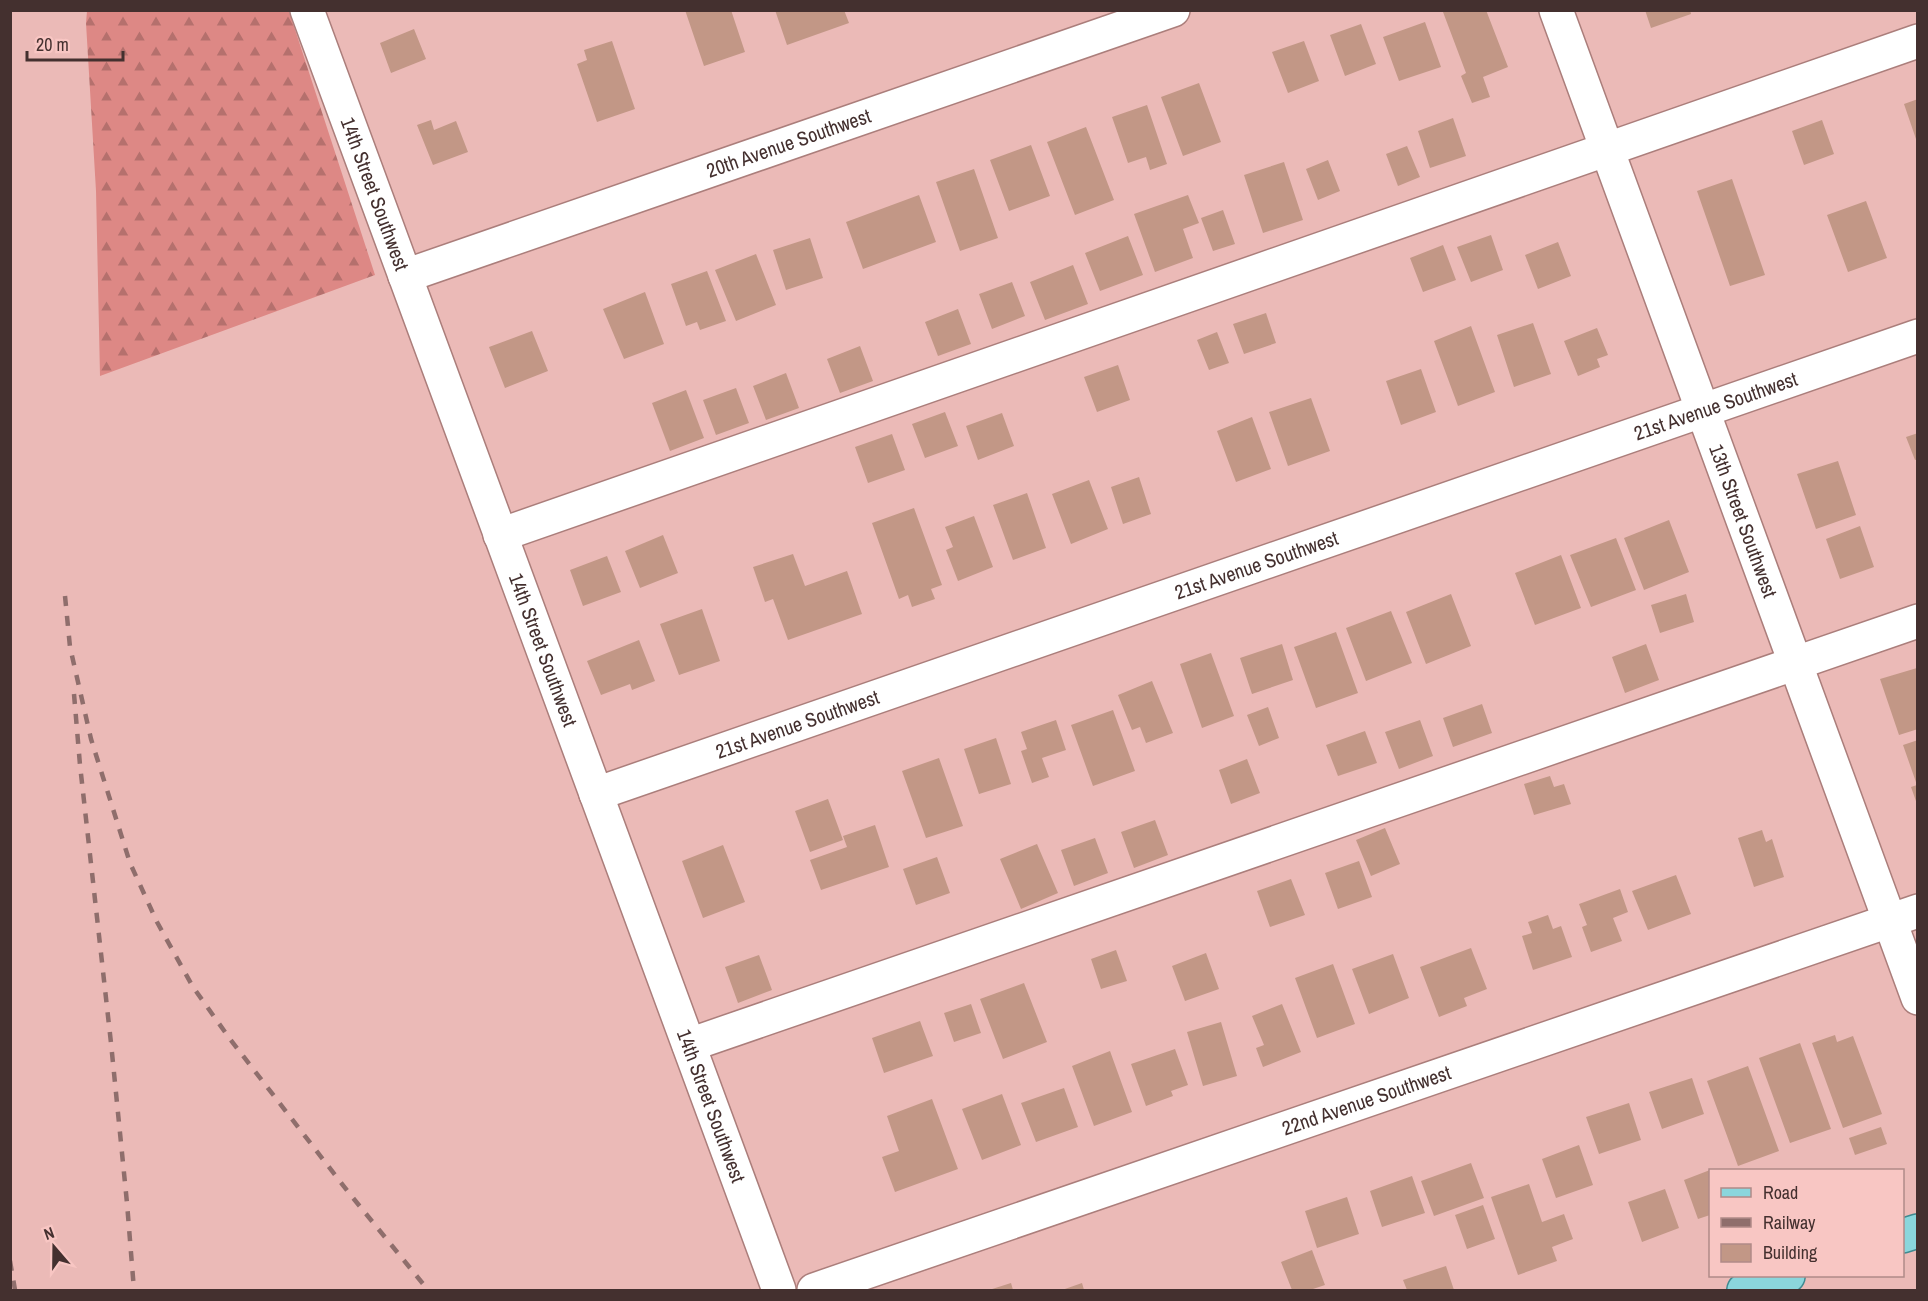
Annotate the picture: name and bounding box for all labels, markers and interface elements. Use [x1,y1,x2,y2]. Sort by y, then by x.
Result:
scale bar [27,24,123,62]
text: 20 m [36,32,69,57]
street label: 20th Avenue Southwest [703,102,875,184]
street label: 14th Street Southwest [335,113,416,275]
street label: 21st Avenue Southwest [1630,365,1801,446]
street label: 13th Street Southwest [1703,440,1784,601]
street label: 21st Avenue Southwest [1171,524,1342,605]
street label: 14th Street Southwest [503,569,584,731]
street label: 21st Avenue Southwest [712,683,883,765]
street label: 14th Street Southwest [671,1025,752,1187]
street label: 22nd Avenue Southwest [1278,1058,1455,1141]
legend [1709,1169,1904,1277]
text: Road [1763,1180,1798,1205]
text: Railway [1763,1210,1816,1235]
north arrow [24,1217,84,1277]
text: N [41,1221,57,1245]
text: Building [1763,1240,1818,1265]

